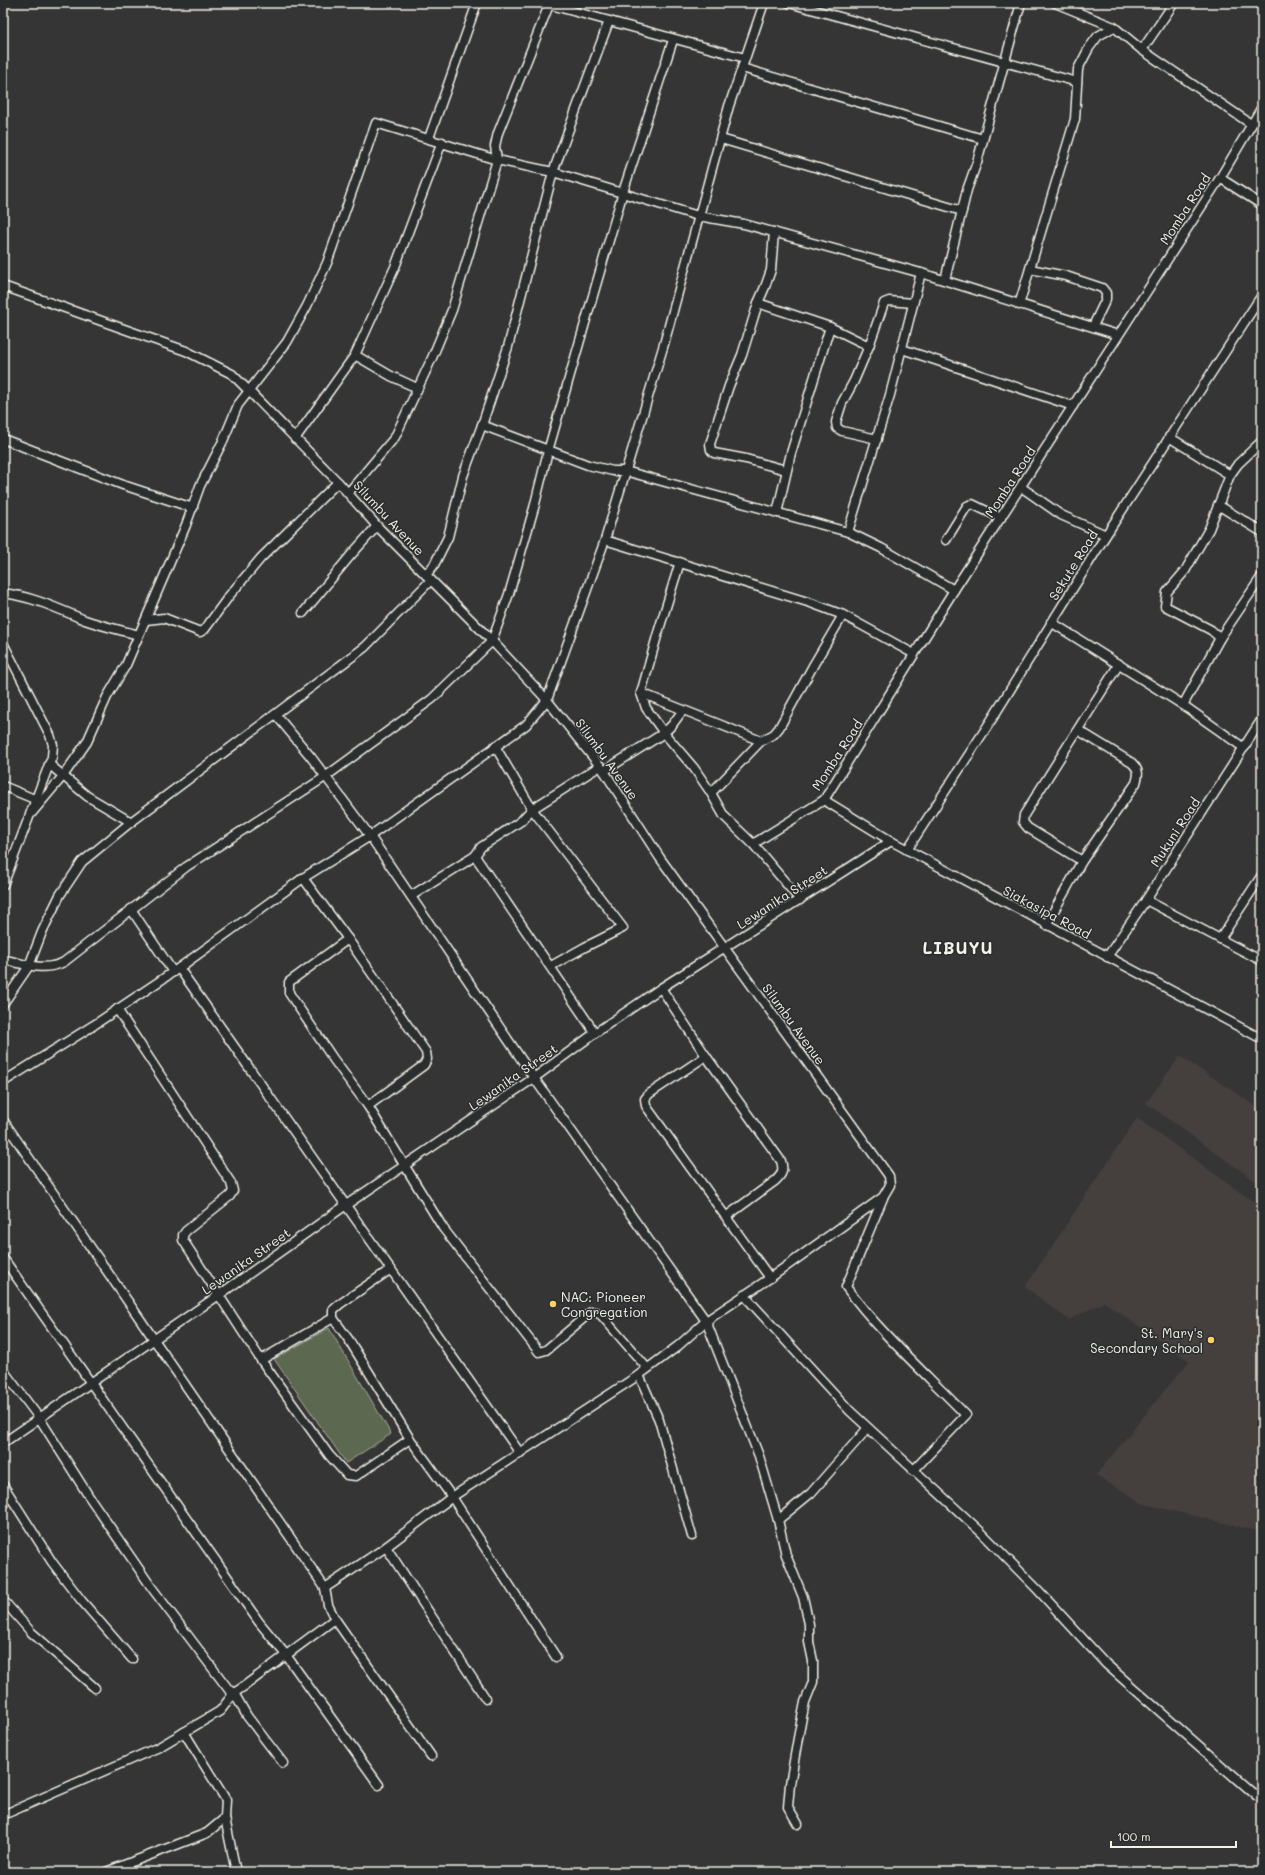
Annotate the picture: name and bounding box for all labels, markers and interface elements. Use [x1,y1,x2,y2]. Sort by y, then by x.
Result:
street label: Momba Road [1155,170,1214,247]
street label: Momba Road [980,443,1039,520]
street label: Silumbu Avenue [350,477,429,559]
street label: Sekute Road [1044,526,1101,603]
street label: Silumbu Avenue [572,715,643,803]
street label: Momba Road [807,716,866,793]
street label: Mukuni Road [1146,794,1203,870]
street label: Lewanika Street [733,861,831,932]
street label: Siakasipa Road [1000,881,1094,942]
district label: LIBUYU [922,936,994,958]
street label: Silumbu Avenue [759,980,830,1068]
street label: Lewanika Street [465,1039,561,1114]
street label: Lewanika Street [198,1223,294,1298]
place label: NAC: Pioneer Congregation [561,1288,648,1320]
marker: NAC: Pioneer Congregation [548,1299,558,1309]
place label: St. Mary's Secondary School [1090,1324,1203,1356]
marker: St. Mary's Secondary School [1206,1335,1216,1345]
scale bar [1111,1823,1236,1849]
text: 100 m [1117,1828,1151,1844]

